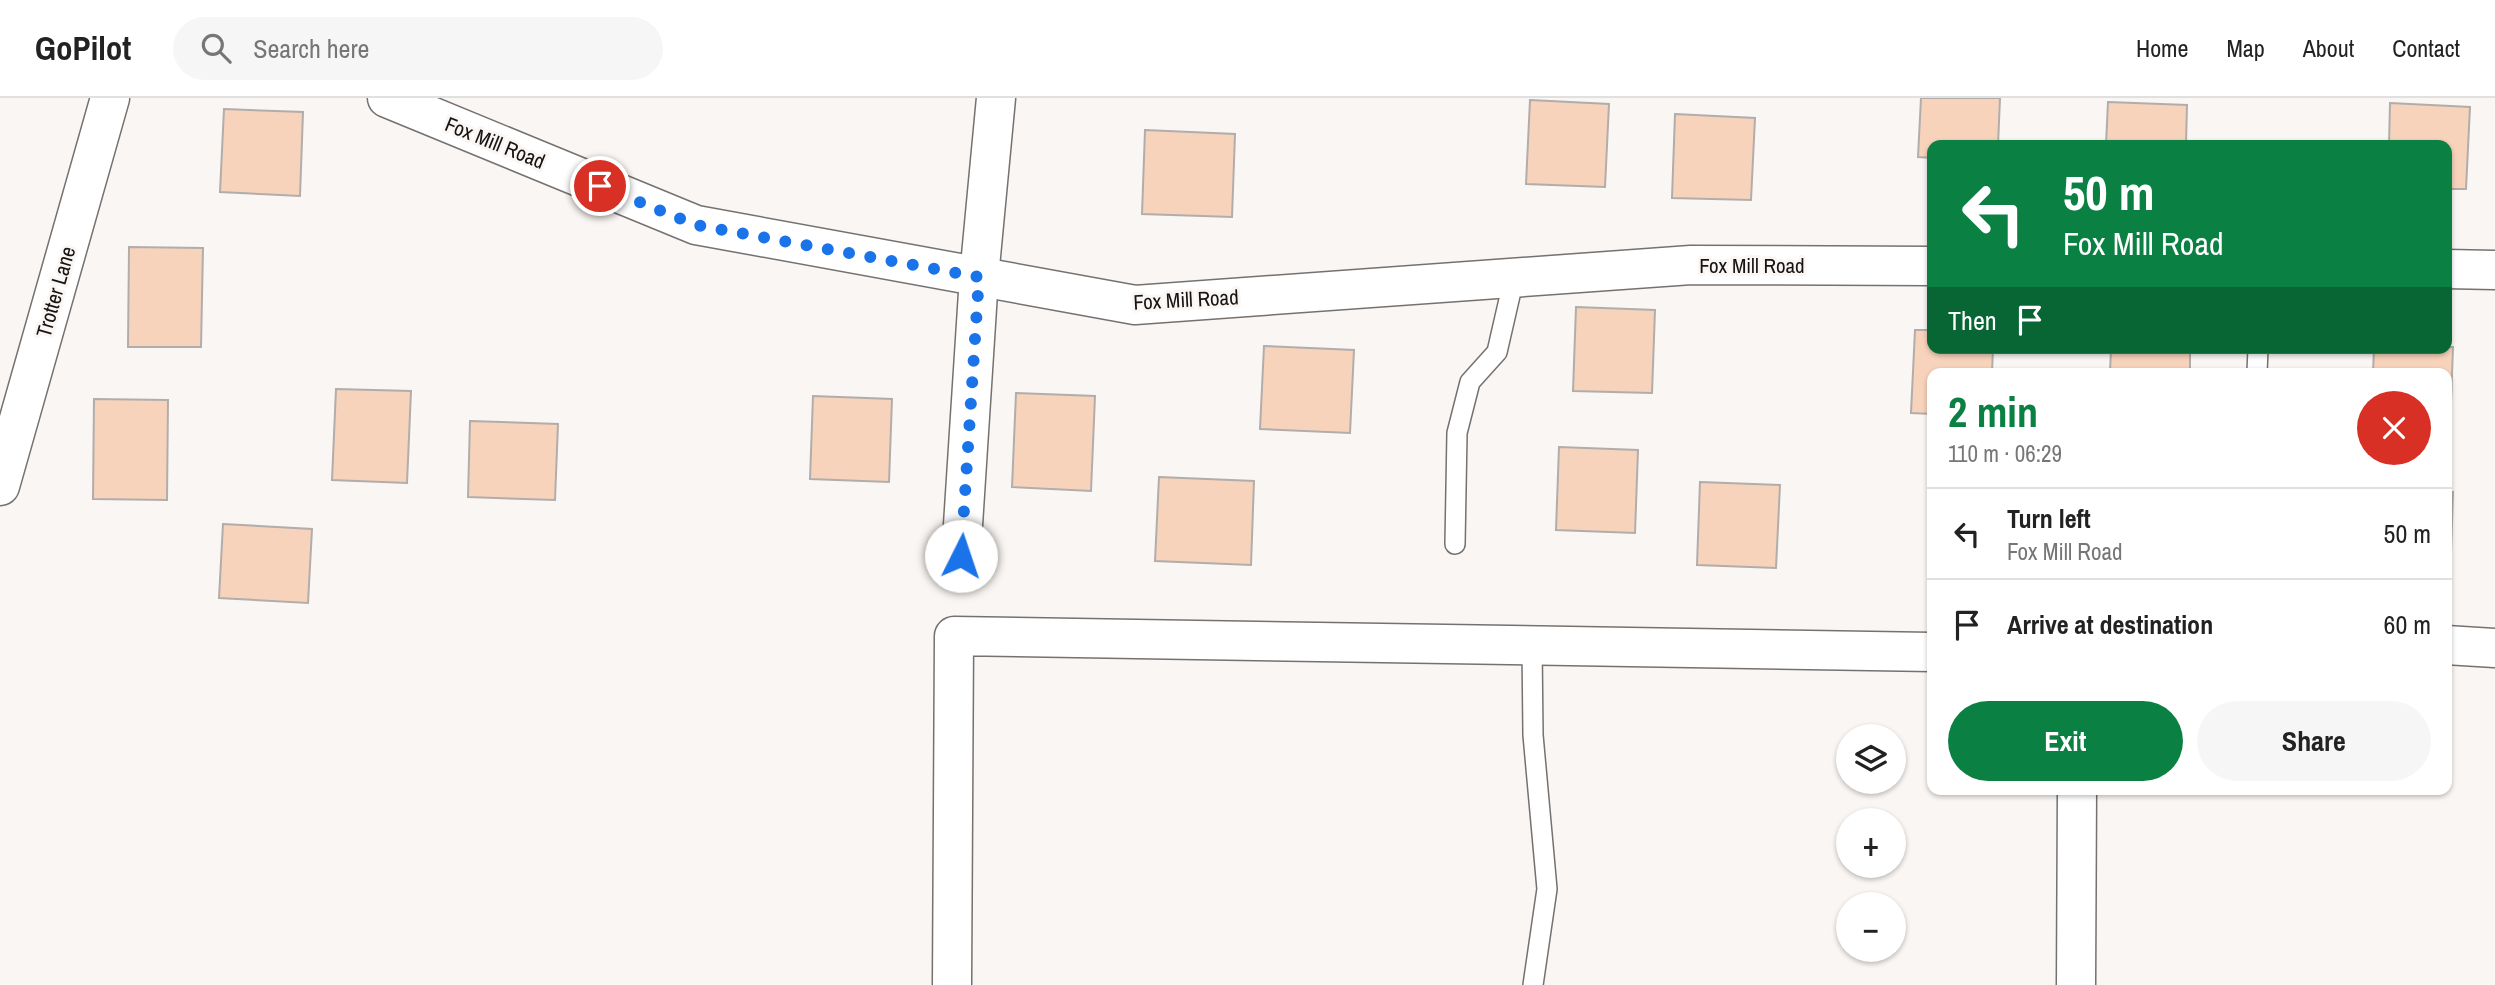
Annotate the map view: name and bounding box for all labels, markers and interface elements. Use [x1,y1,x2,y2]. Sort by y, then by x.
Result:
search box [173,17,663,80]
text: GoPilot [35,26,131,70]
icon: search [197,29,235,67]
text: Search here [253,31,369,66]
text: Home [2136,32,2188,64]
text: Map [2226,32,2265,64]
text: About [2303,32,2354,64]
text: Contact [2392,32,2460,64]
street label: Fox Mill Road [441,109,549,176]
pin [570,156,630,216]
text: 50 m [2063,159,2155,225]
icon: arrive [581,167,619,205]
icon: left [1948,168,2039,259]
text: Fox Mill Road [2063,222,2224,265]
street label: Trotter Lane [29,243,82,341]
street label: Fox Mill Road [1699,251,1805,280]
street label: Fox Mill Road [1133,282,1239,317]
icon: arrive [2011,301,2049,339]
text: Then [1948,303,1997,338]
text: 2 min [1948,384,2038,440]
button: close [2357,391,2431,465]
text: 110 m · 06:29 [1948,438,2062,469]
text: Turn left [2007,501,2091,536]
icon: left [1948,515,1986,553]
text: 50 m [2384,516,2431,551]
position arrow [924,519,998,593]
text: Fox Mill Road [2007,536,2122,567]
icon: arrive [1948,606,1986,644]
text: Arrive at destination [2007,607,2213,642]
text: 60 m [2384,607,2431,642]
button: Exit [1948,701,2183,781]
button: Share [2197,701,2431,781]
map controls [1836,724,1906,962]
button: layers [1836,724,1906,794]
button: + [1836,808,1906,878]
button: − [1836,892,1906,962]

